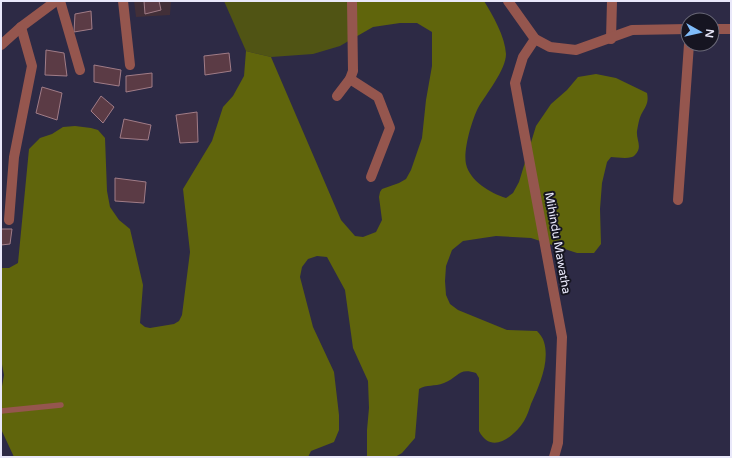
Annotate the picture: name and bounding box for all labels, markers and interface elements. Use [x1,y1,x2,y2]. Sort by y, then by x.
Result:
north arrow [680,12,720,52]
text: N [702,28,716,39]
street label: Mihindu Mawatha [542,191,574,295]

